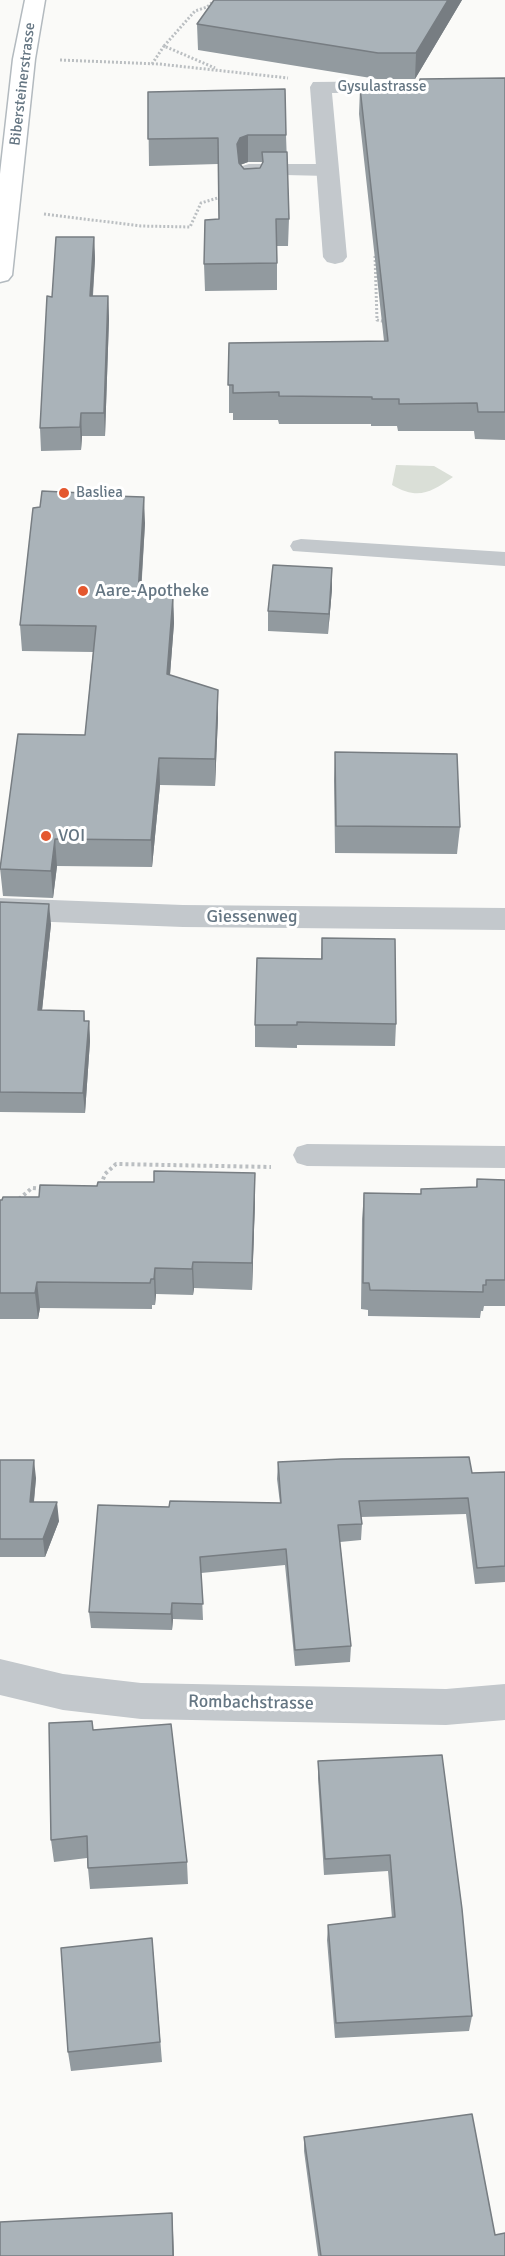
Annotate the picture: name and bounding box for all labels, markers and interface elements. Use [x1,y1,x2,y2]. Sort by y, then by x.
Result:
street label: Bibersteinerstrasse [7,21,39,147]
street label: Gysulastrasse [338,78,426,96]
place label: Basliea [76,484,123,502]
marker: Basliea [57,486,71,500]
place label: Aare-Apotheke [95,580,209,602]
marker: Aare-Apotheke [76,584,90,598]
place label: VOI [58,825,85,847]
marker: VOI [39,829,53,843]
street label: Giessenweg [206,906,298,928]
street label: Rombachstrasse [188,1691,314,1715]

